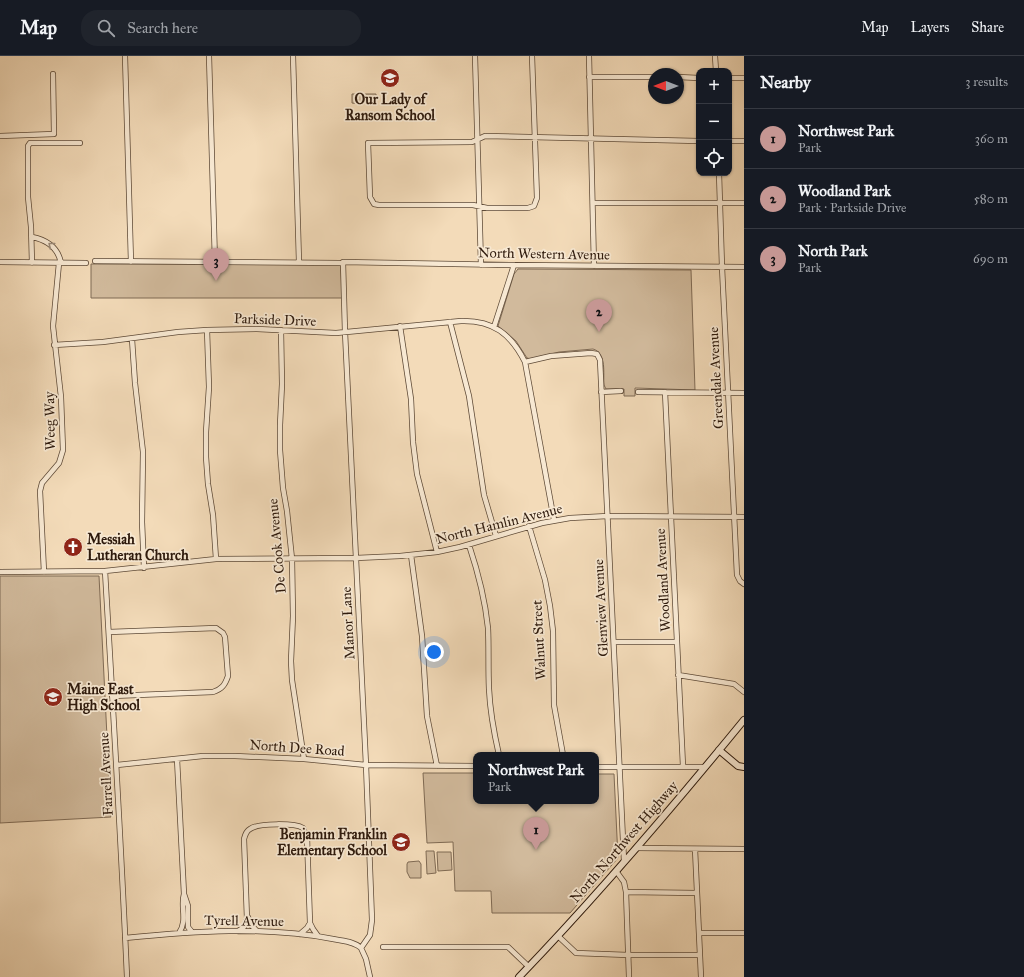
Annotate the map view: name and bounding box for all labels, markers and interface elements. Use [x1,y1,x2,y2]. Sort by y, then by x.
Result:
search box [81,10,361,46]
text: Map [20,16,57,39]
icon: search [95,17,117,39]
text: Search here [127,19,198,37]
text: Map [861,19,889,36]
text: Layers [911,19,949,36]
text: Share [971,19,1004,36]
school or university icon: Our Lady of Ransom School [379,67,401,89]
north arrow [648,68,684,104]
map controls [696,68,732,176]
button: + [696,68,732,104]
text: Nearby [760,72,811,93]
text: 3 results [965,74,1008,90]
place label: Our Lady of Ransom School [345,91,436,124]
button: − [696,104,732,140]
text: Northwest Park [798,122,894,140]
text: 1 [770,131,776,147]
text: 360 m [975,131,1008,147]
button: locate [696,140,732,176]
text: Park [798,140,822,156]
text: Woodland Park [798,182,891,200]
text: 2 [770,191,776,207]
text: 580 m [974,191,1008,207]
text: Park · Parkside Drive [798,200,907,216]
text: North Park [798,242,868,260]
one-way arrow [48,243,55,250]
street label: North Western Avenue [478,244,610,264]
pin: 3 [203,248,229,281]
text: 3 [770,251,776,267]
text: 690 m [973,251,1008,267]
text: Park [798,260,822,276]
pin: 2 [586,299,612,332]
street label: Parkside Drive [233,310,317,330]
street label: Greendale Avenue [705,326,727,429]
street label: Weeg Way [41,391,59,451]
street label: De Cook Avenue [264,498,290,594]
street label: North Hamlin Avenue [434,500,564,548]
street label: Woodland Avenue [652,528,674,632]
place label: Messiah Lutheran Church [87,531,189,564]
church icon: Messiah Lutheran Church [62,536,84,558]
street label: Glenview Avenue [590,559,612,657]
street label: Manor Lane [338,586,358,660]
street label: Walnut Street [528,600,550,680]
your location [424,642,444,662]
place label: Maine East High School [67,681,141,715]
school or university icon: Maine East High School [42,686,64,708]
street label: Farrell Avenue [95,732,117,816]
street label: North Dee Road [249,736,345,760]
popup [473,752,599,804]
text: Northwest Park [488,761,584,779]
street label: North Northwest Highway [566,777,682,906]
text: Park [488,779,511,795]
pin: 1 [523,817,549,850]
place label: Benjamin Franklin Elementary School [277,826,388,860]
school or university icon: Benjamin Franklin Elementary School [390,831,412,853]
street label: Tyrell Avenue [204,912,284,930]

